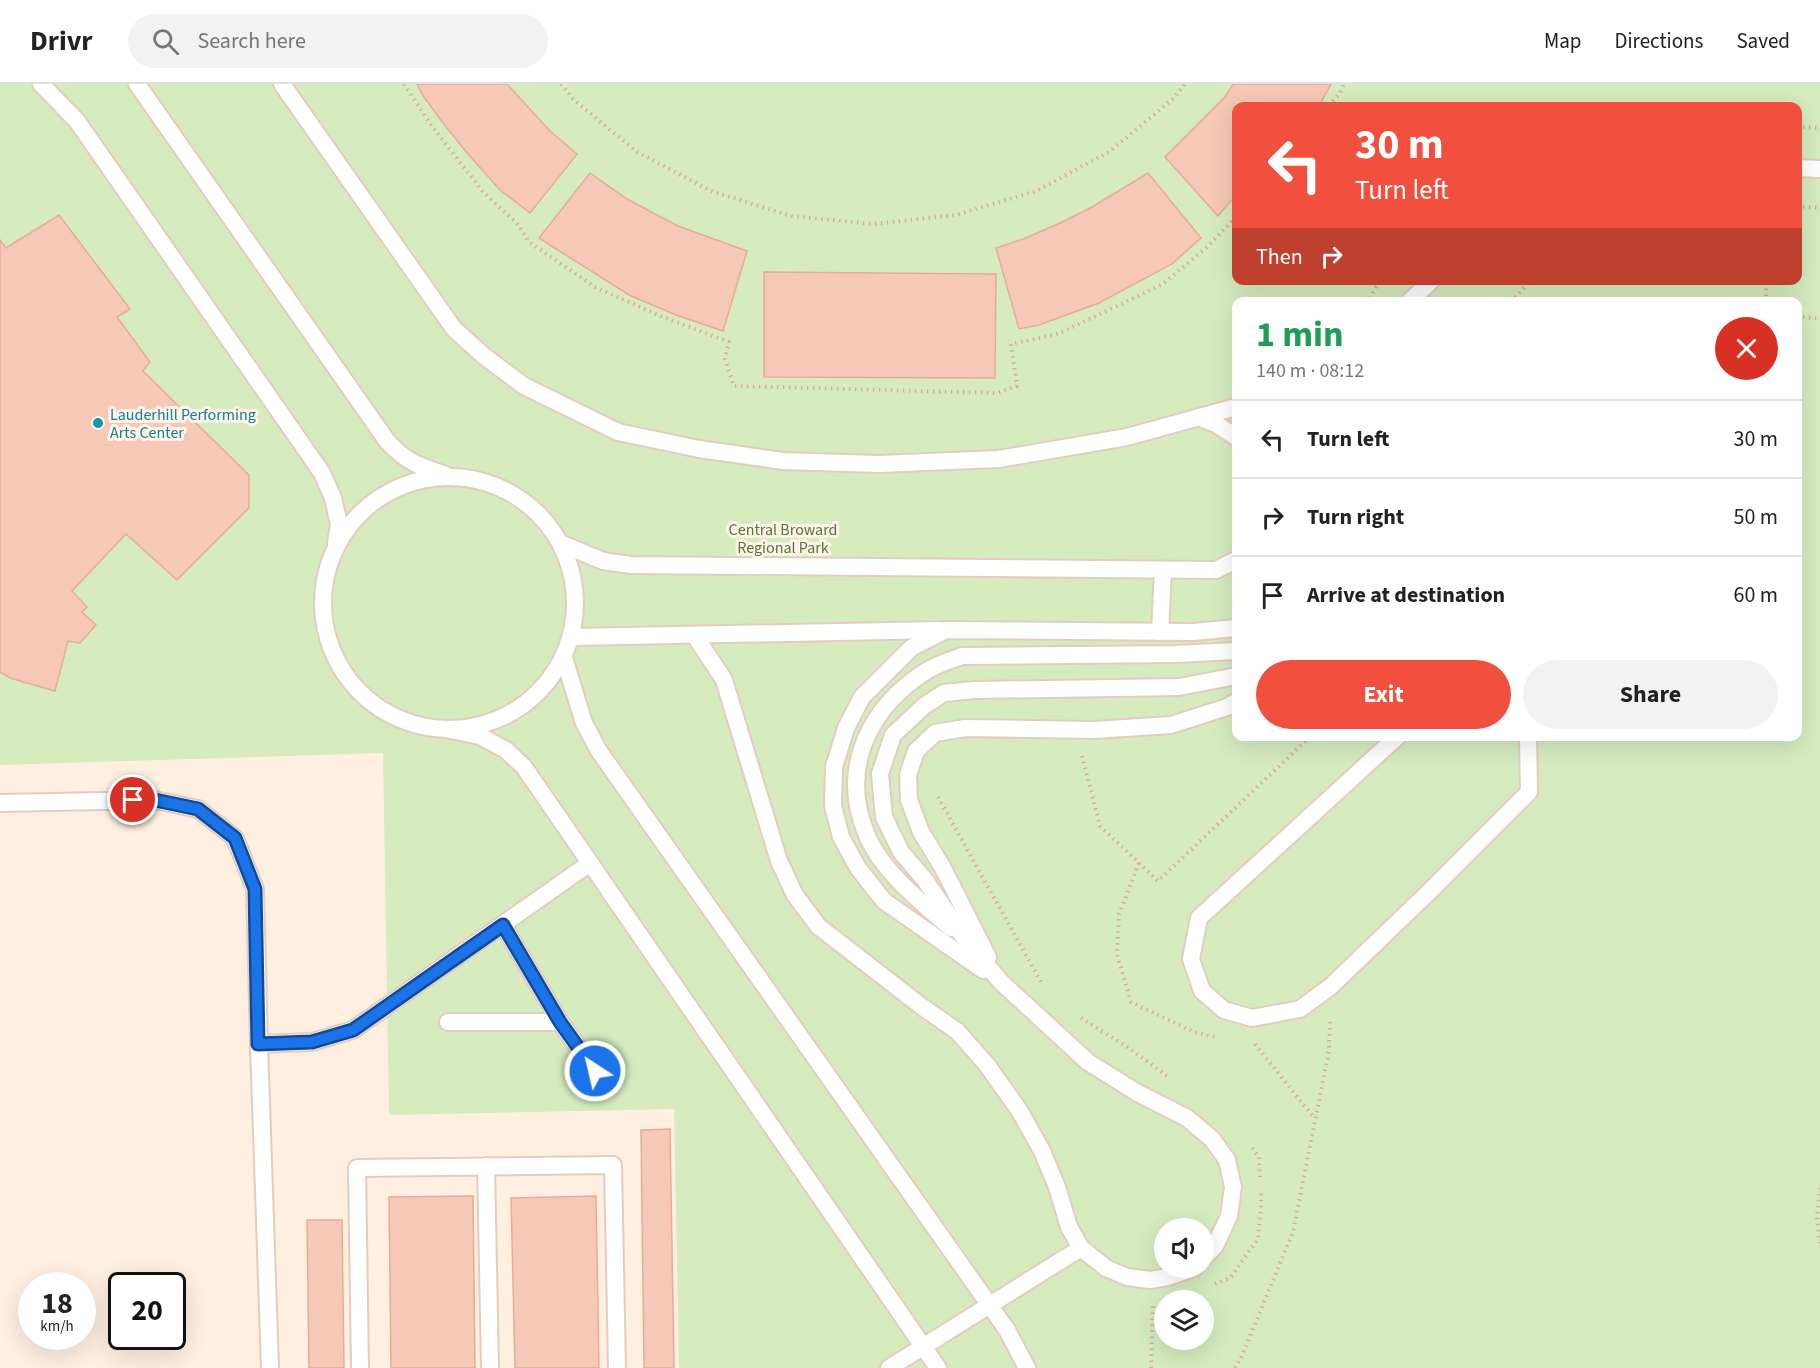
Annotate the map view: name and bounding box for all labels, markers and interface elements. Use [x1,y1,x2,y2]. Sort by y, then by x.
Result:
search box [128,14,548,68]
text: Drivr [30,21,92,61]
icon: search [149,25,182,58]
text: Search here [197,25,306,57]
text: Map [1544,26,1582,56]
text: Directions [1615,26,1703,56]
text: Saved [1736,26,1790,56]
text: 30 m [1355,115,1444,175]
icon: left [1256,126,1334,204]
text: Turn left [1355,171,1449,210]
icon: right [1315,240,1348,273]
text: Then [1256,241,1303,273]
text: 1 min [1256,309,1344,360]
button: close [1715,317,1778,380]
text: 140 m · 08:12 [1256,357,1364,385]
place label: Lauderhill Performing Arts Center [110,404,256,444]
marker: Lauderhill Performing Arts Center [91,416,105,430]
icon: left [1256,423,1289,456]
text: Turn left [1307,423,1389,455]
text: 30 m [1733,423,1778,455]
icon: right [1256,501,1289,534]
text: Turn right [1307,501,1404,533]
text: 50 m [1733,501,1778,533]
park label: Central Broward Regional Park [729,519,837,559]
icon: arrive [1256,579,1289,612]
text: Arrive at destination [1307,579,1505,611]
text: 60 m [1733,579,1778,611]
button: Exit [1256,660,1511,729]
button: Share [1523,660,1778,729]
pin [107,774,158,825]
icon: arrive [116,783,149,816]
position arrow [563,1039,627,1103]
map controls [1154,1218,1214,1350]
button: sound [1154,1218,1214,1278]
speed limit sign: 20 [108,1272,186,1350]
text: 18 [41,1282,73,1325]
button: layers [1154,1290,1214,1350]
text: km/h [40,1316,74,1337]

